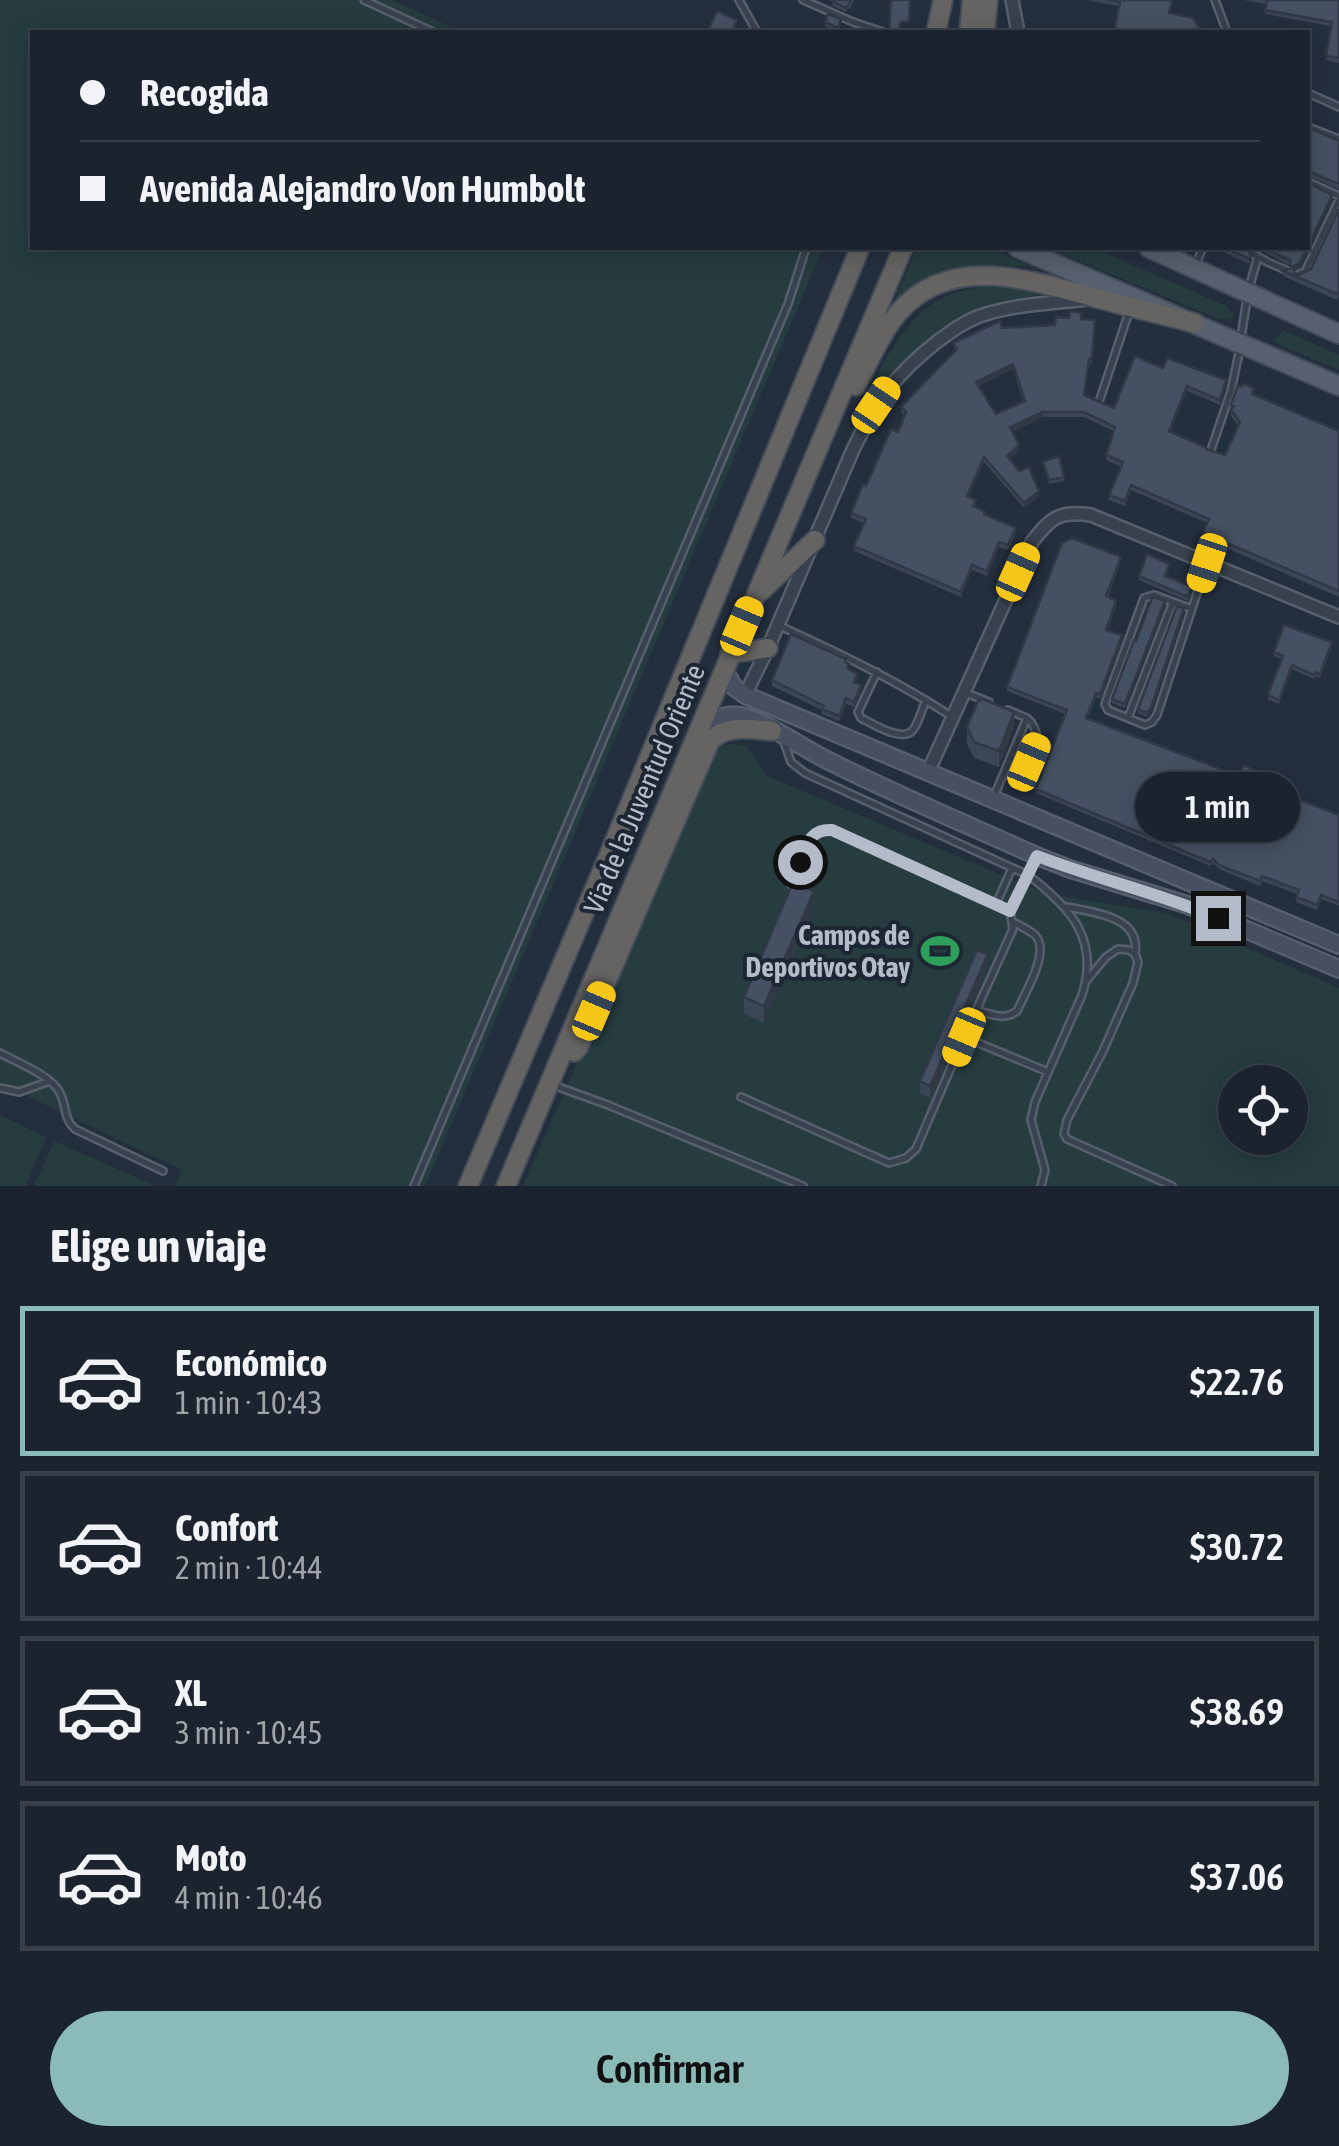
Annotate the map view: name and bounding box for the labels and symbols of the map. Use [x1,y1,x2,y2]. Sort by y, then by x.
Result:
car [847,372,905,438]
car [1183,530,1231,596]
car [992,538,1044,606]
car [716,593,768,659]
street label: Via de la Juventud Oriente [577,660,711,918]
car [1003,729,1055,795]
callout: 1 min [1136,773,1300,843]
route start [778,840,823,885]
route end [1196,896,1241,941]
place label: Campos de Deportivos Otay [746,919,910,983]
sports icon: Campos de Deportivos Otay [919,930,961,972]
car [568,978,620,1044]
car [938,1004,990,1070]

